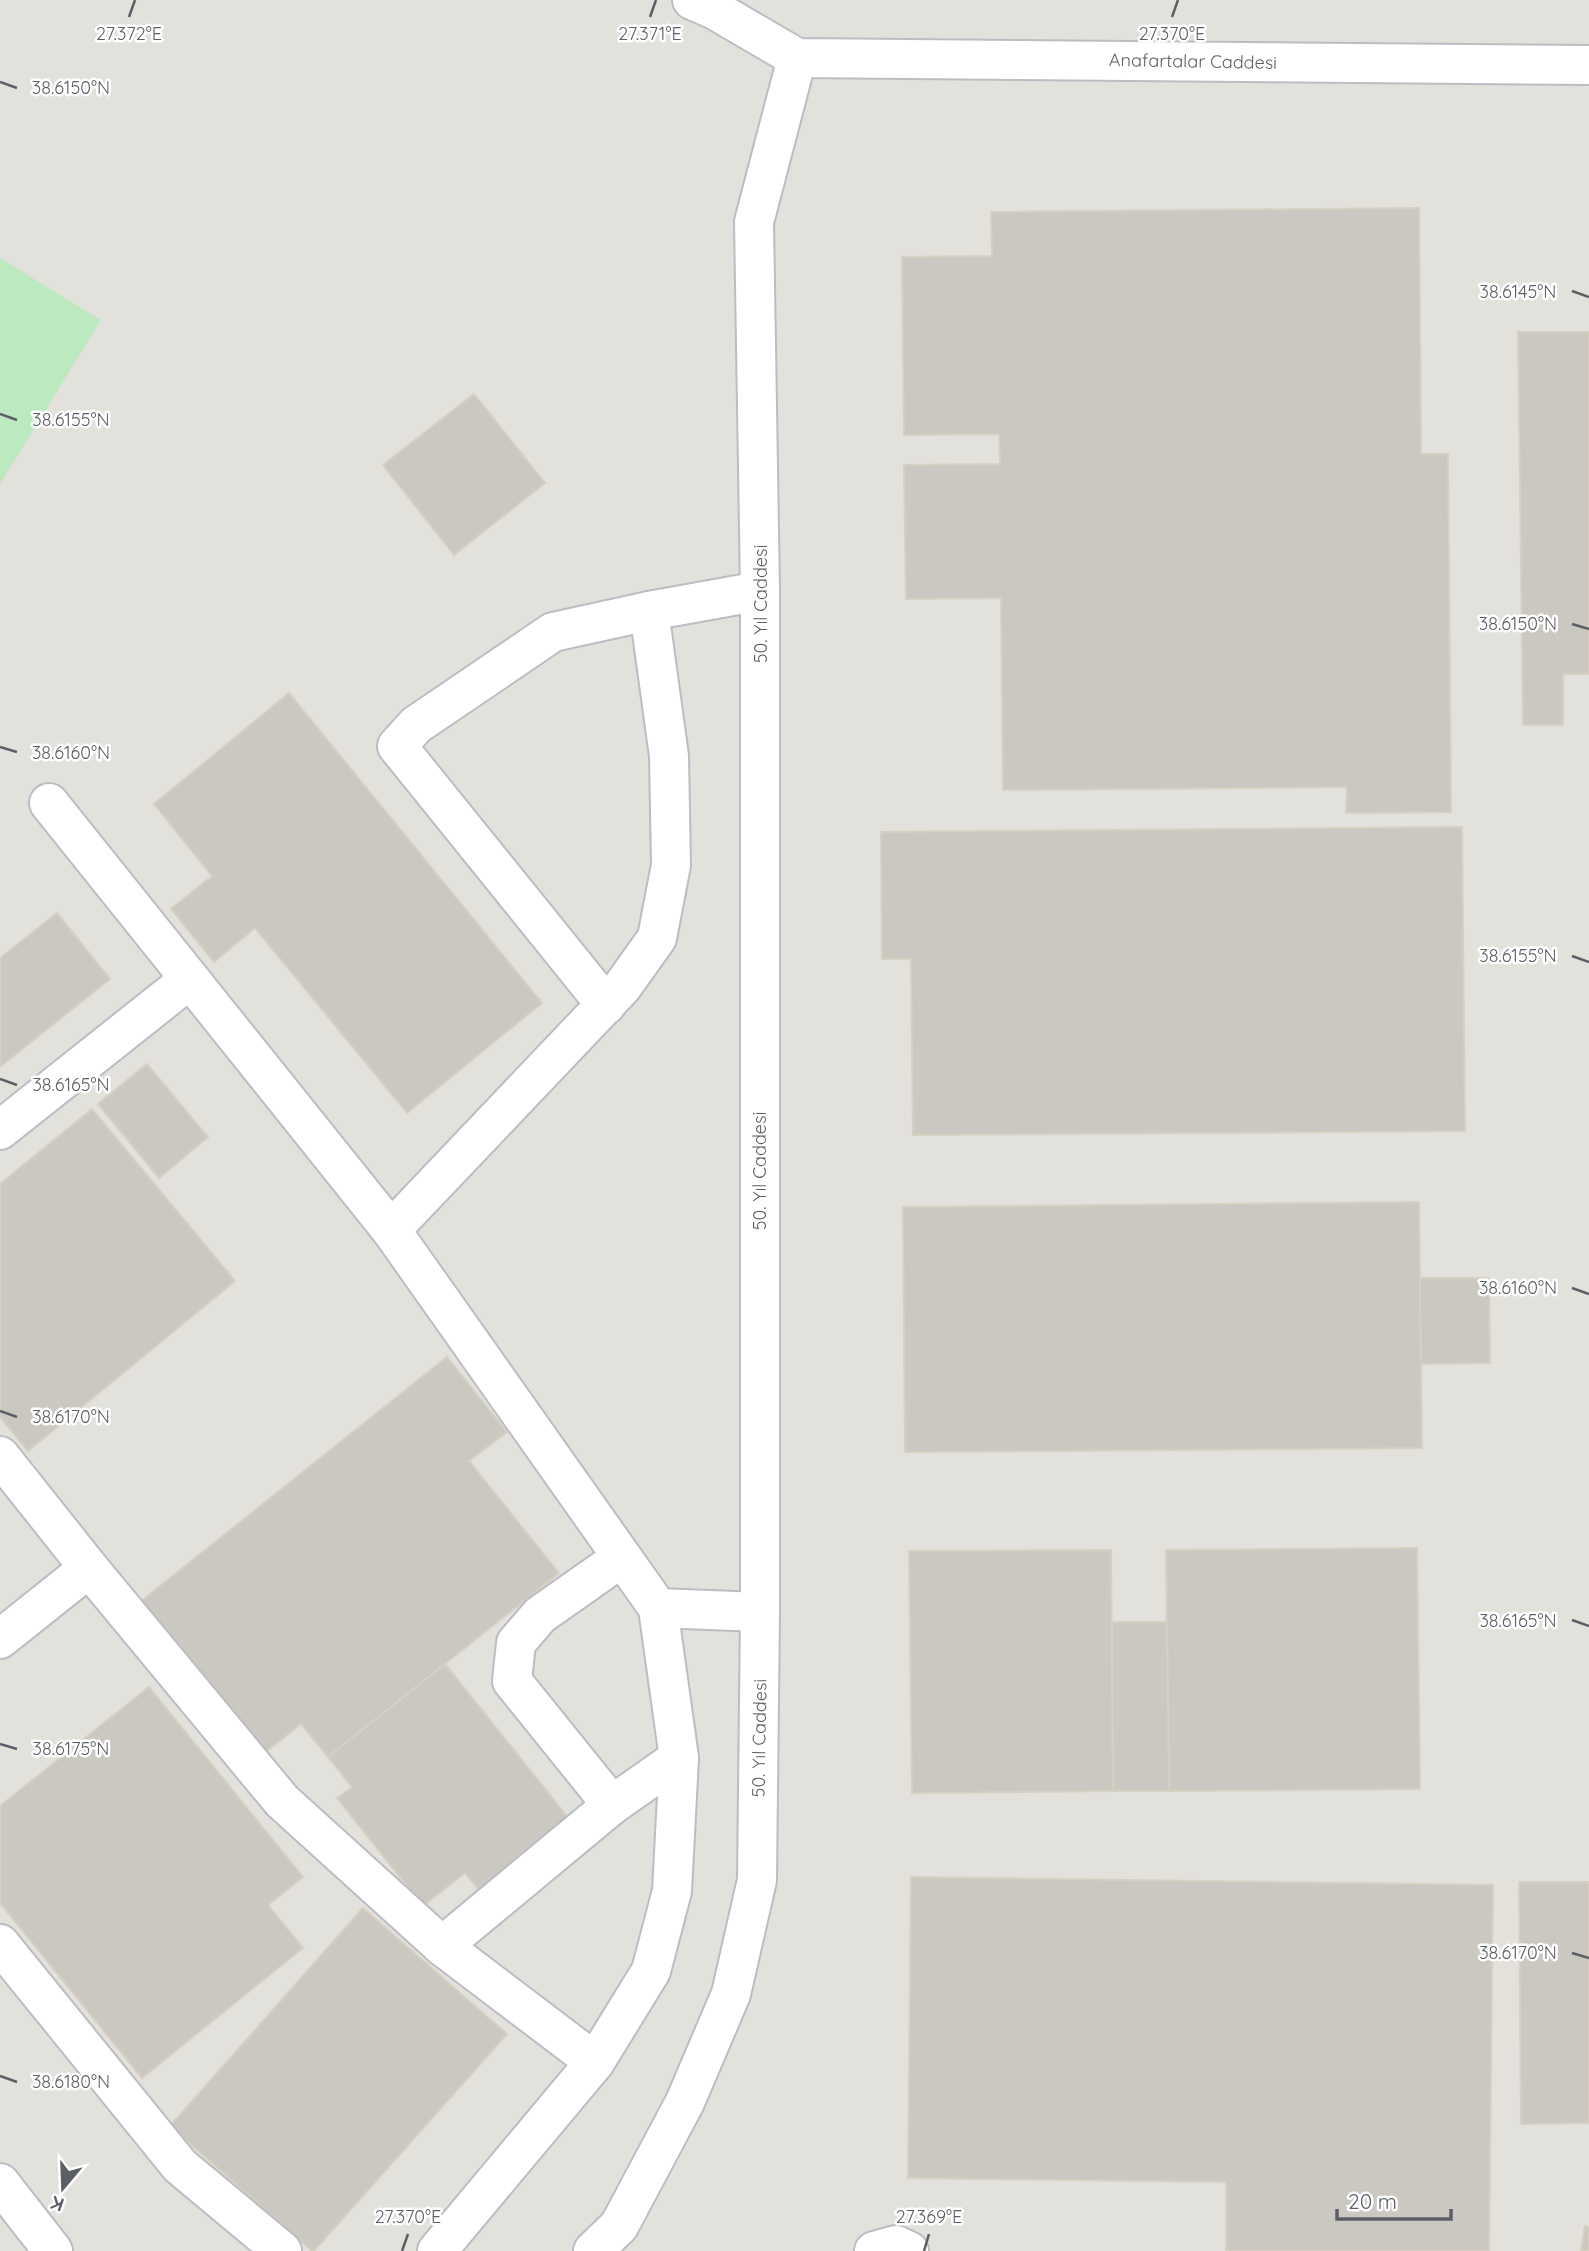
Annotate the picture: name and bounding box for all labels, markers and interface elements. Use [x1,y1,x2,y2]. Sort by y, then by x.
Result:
text: 27.372°E [96,22,162,45]
text: 27.371°E [618,22,682,45]
text: 27.370°E [1139,22,1205,45]
street label: Anafartalar Caddesi [1109,48,1277,74]
text: 38.6150°N [32,76,110,99]
text: 38.6145°N [1480,280,1556,303]
text: 38.6155°N [32,408,110,431]
street label: 50. Yıl Caddesi [749,545,772,663]
text: 38.6150°N [1479,612,1557,635]
text: 38.6160°N [32,741,110,764]
text: 38.6155°N [1479,944,1557,967]
text: 38.6165°N [32,1073,110,1096]
street label: 50. Yıl Caddesi [748,1112,771,1230]
text: 38.6160°N [1479,1276,1557,1299]
text: 38.6170°N [32,1405,110,1428]
text: 38.6165°N [1479,1609,1557,1632]
street label: 50. Yıl Caddesi [746,1679,772,1797]
text: 38.6175°N [33,1737,109,1760]
text: 38.6170°N [1479,1941,1557,1964]
text: 38.6180°N [32,2070,110,2093]
north arrow [28,2153,98,2223]
scale bar [1337,2178,1451,2222]
text: 20 m [1348,2188,1397,2214]
text: K [48,2191,67,2217]
text: 27.370°E [375,2205,441,2228]
text: 27.369°E [896,2205,962,2228]

